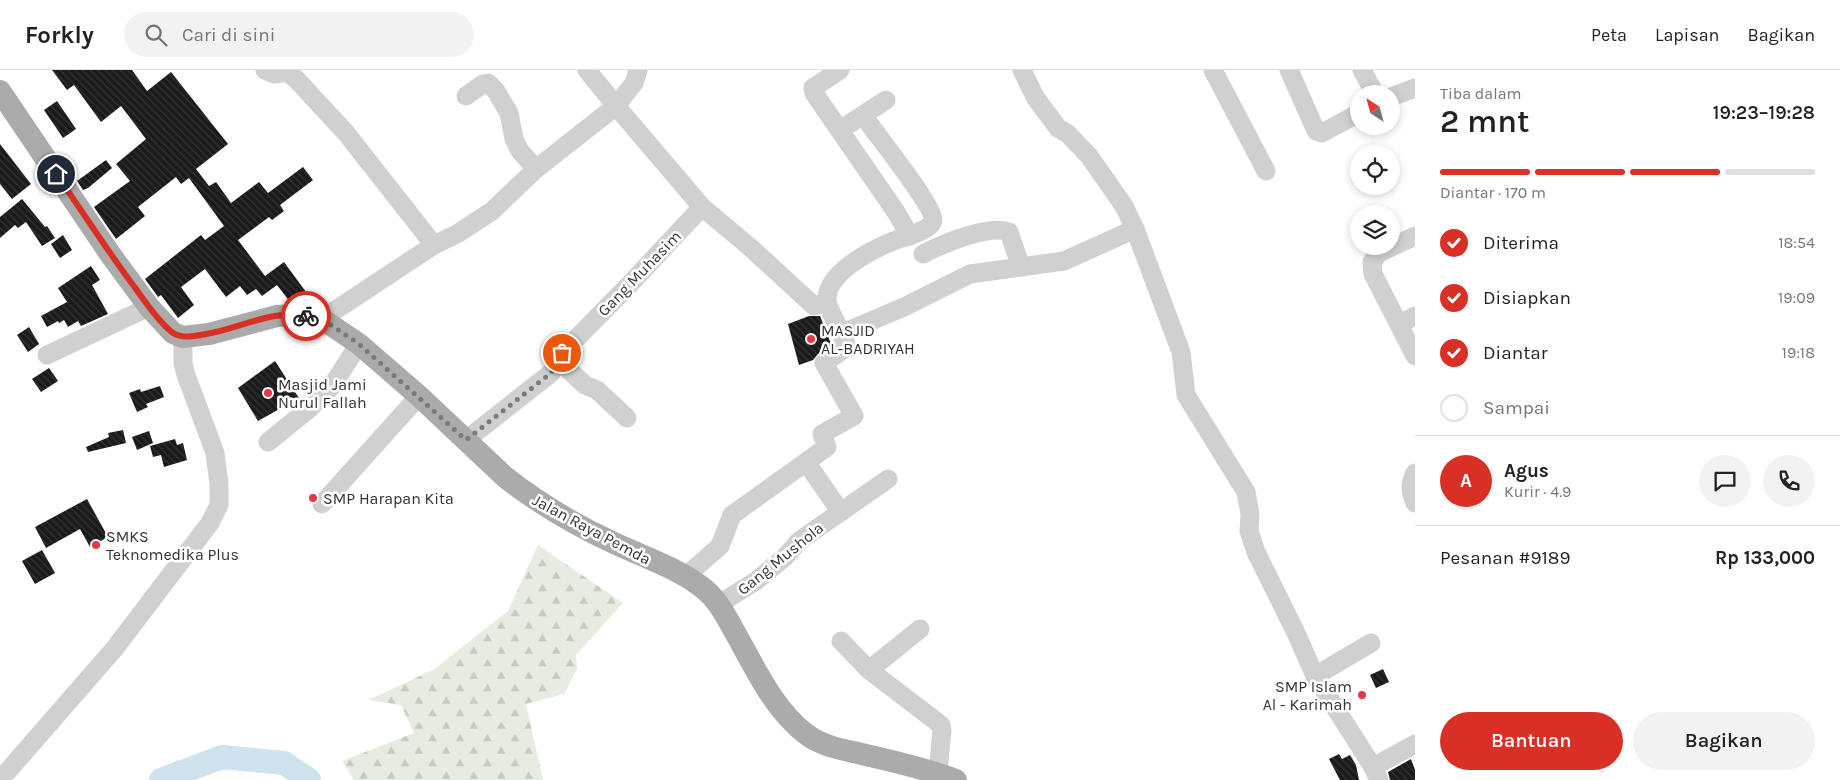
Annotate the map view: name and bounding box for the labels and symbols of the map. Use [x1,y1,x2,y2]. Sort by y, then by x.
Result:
north arrow [1350,85,1400,135]
pin [35,153,77,195]
street label: Gang Muhasim [594,227,685,320]
courier [281,291,331,341]
place label: MASJID AL-BADRIYAH [821,321,915,358]
pin [541,332,583,374]
marker: MASJID AL-BADRIYAH [805,333,817,345]
place label: Masjid Jami Nurul Fallah [278,375,367,412]
marker: Masjid Jami Nurul Fallah [262,387,274,399]
place label: SMP Harapan Kita [323,489,454,508]
street label: Jalan Raya Pemda [529,490,654,569]
marker: SMP Harapan Kita [307,492,319,504]
street label: Gang Mushola [734,518,827,599]
place label: SMKS Teknomedika Plus [106,527,239,564]
marker: SMKS Teknomedika Plus [90,539,102,551]
place label: SMP Islam Al - Karimah [1263,677,1352,714]
marker: SMP Islam Al - Karimah [1356,689,1368,701]

